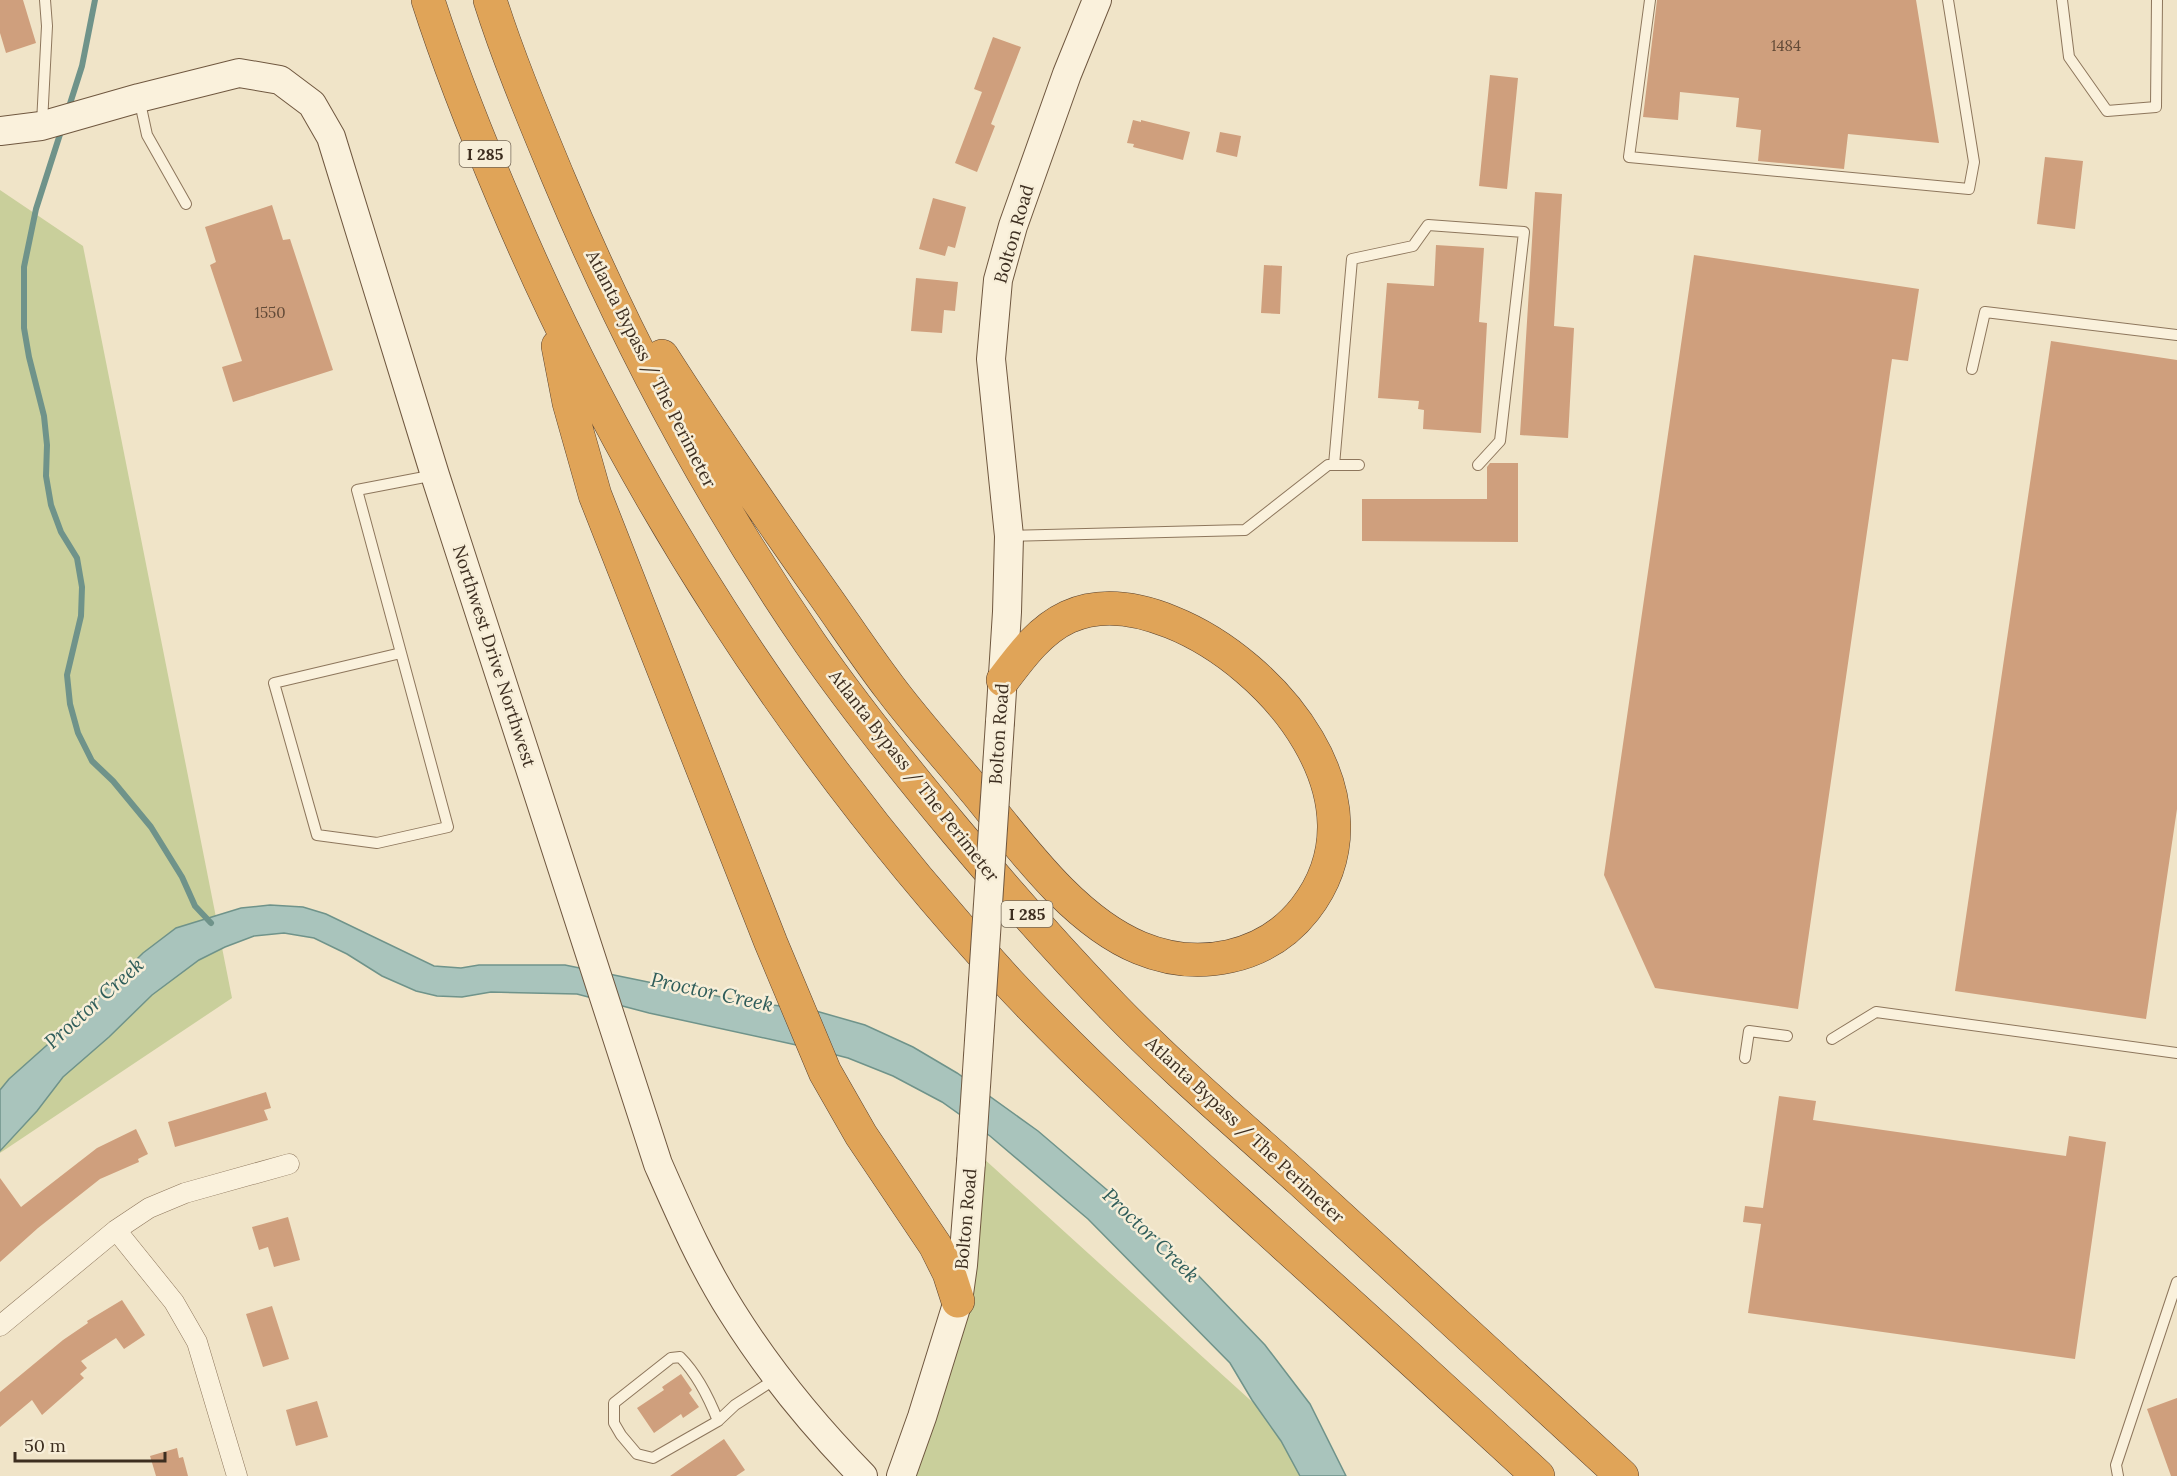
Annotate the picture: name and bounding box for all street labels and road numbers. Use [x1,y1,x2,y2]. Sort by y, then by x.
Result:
road number: I 285 [460,141,510,167]
street label: Bolton Road [988,182,1039,286]
street label: Atlanta Bypass / The Perimeter [581,245,722,492]
street label: Northwest Drive Northwest [448,542,541,770]
street label: Atlanta Bypass / The Perimeter [824,664,1005,887]
street label: Bolton Road [983,682,1014,785]
road number: I 285 [1002,901,1052,927]
street label: Atlanta Bypass / The Perimeter [1140,1031,1350,1228]
street label: Bolton Road [950,1167,981,1271]

